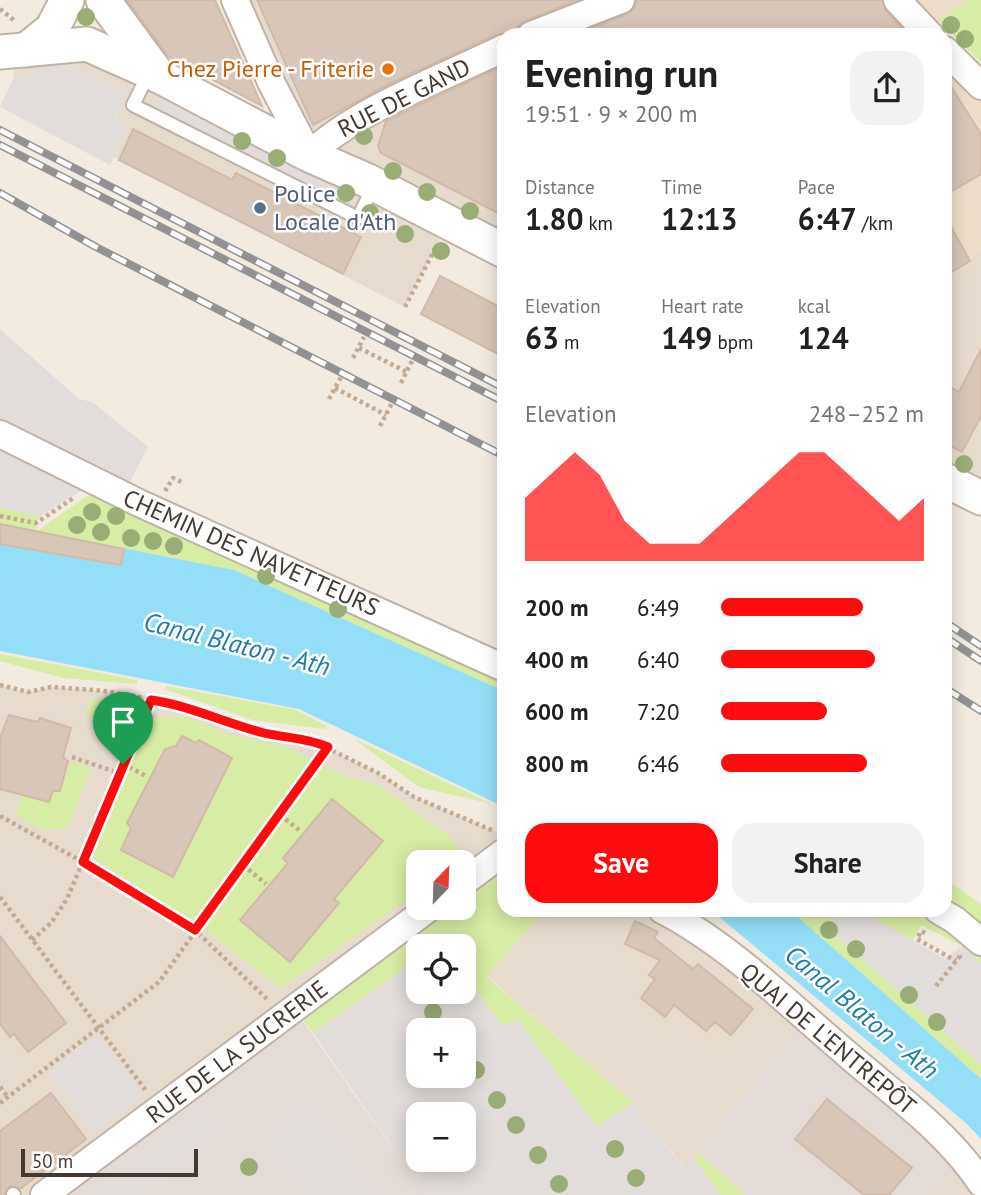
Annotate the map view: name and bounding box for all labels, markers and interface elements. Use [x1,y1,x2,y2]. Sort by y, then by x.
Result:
text: Evening run [525,48,718,97]
street label: RUE DE GAND [332,51,475,144]
button: share [850,51,924,125]
place label: Chez Pierre - Friterie [167,53,374,84]
marker: Chez Pierre - Friterie [380,61,396,77]
text: 19:51 · 9 × 200 m [525,99,697,128]
text: Distance [525,175,595,199]
text: Time [661,175,702,199]
text: Pace [798,175,835,199]
place label: Police Locale d'Ath [274,178,396,237]
text: 1.80 [525,199,583,238]
text: 12:13 [661,199,737,238]
text: 6:47 [798,199,857,238]
marker: Police Locale d'Ath [252,200,268,216]
text: km [583,211,613,235]
text: /km [857,211,893,235]
text: Elevation [525,294,601,318]
text: Heart rate [661,294,743,318]
text: kcal [798,294,830,318]
text: 63 [525,318,559,357]
text: 149 [661,318,712,357]
text: 124 [798,318,849,357]
text: m [559,330,580,354]
text: bpm [712,330,753,354]
text: Elevation [525,399,617,428]
text: 248–252 m [809,399,924,428]
street label: CHEMIN DES NAVETTEURS [118,482,384,623]
text: 200 m [525,593,588,622]
text: 6:49 [637,593,680,622]
water label: Canal Blaton - Ath [141,604,334,683]
text: 400 m [525,645,588,674]
text: 6:40 [637,645,680,674]
pin [93,692,153,764]
text: 600 m [525,697,588,726]
text: 7:20 [637,697,680,726]
icon: arrive [104,703,142,741]
text: 800 m [525,749,588,778]
text: 6:46 [637,749,680,778]
button: Save [525,823,718,903]
button: Share [732,823,924,903]
north arrow [406,850,476,920]
map controls [406,850,476,1172]
button: locate [406,934,476,1004]
water label: Canal Blaton - Ath [779,938,946,1086]
street label: QUAI DE L'ENTREPÔT [734,956,923,1121]
street label: RUE DE LA SUCRERIE [140,973,334,1130]
button: + [406,1018,476,1088]
button: − [406,1102,476,1172]
scale bar [21,1146,198,1178]
text: 50 m [32,1149,73,1173]

